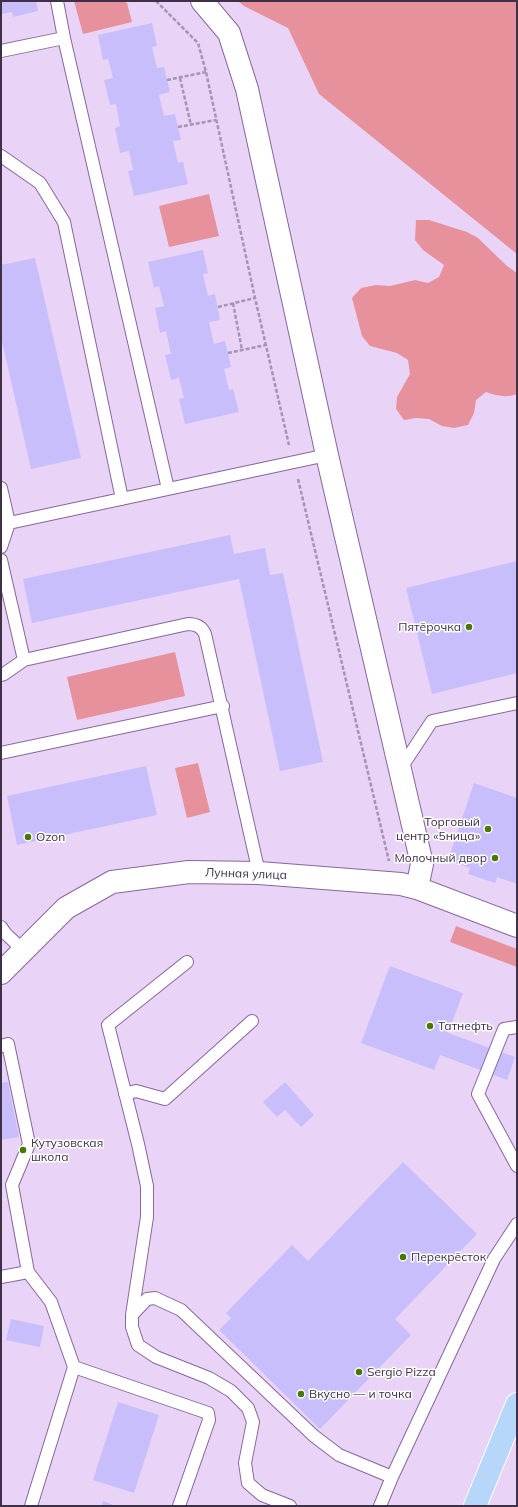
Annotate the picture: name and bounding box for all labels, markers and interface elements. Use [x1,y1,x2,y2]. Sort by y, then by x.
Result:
place label: Пятёрочка [398,620,461,634]
marker: Пятёрочка [464,622,474,632]
place label: Торговый центр «5ница» [396,815,480,843]
marker: Торговый центр «5ница» [483,824,493,834]
place label: Ozon [36,830,65,844]
marker: Ozon [23,832,33,842]
place label: Молочный двор [394,851,487,865]
marker: Молочный двор [490,853,500,863]
street label: Лунная улица [205,865,287,883]
place label: Татнефть [438,1019,493,1033]
marker: Татнефть [425,1021,435,1031]
place label: Кутузовская школа [31,1136,103,1164]
marker: Кутузовская школа [18,1145,28,1155]
place label: Перекрёсток [411,1250,486,1264]
marker: Перекрёсток [398,1252,408,1262]
place label: Sergio Pizza [367,1365,436,1379]
marker: Sergio Pizza [354,1367,364,1377]
place label: Вкусно — и точка [309,1387,412,1401]
marker: Вкусно — и точка [296,1389,306,1399]

